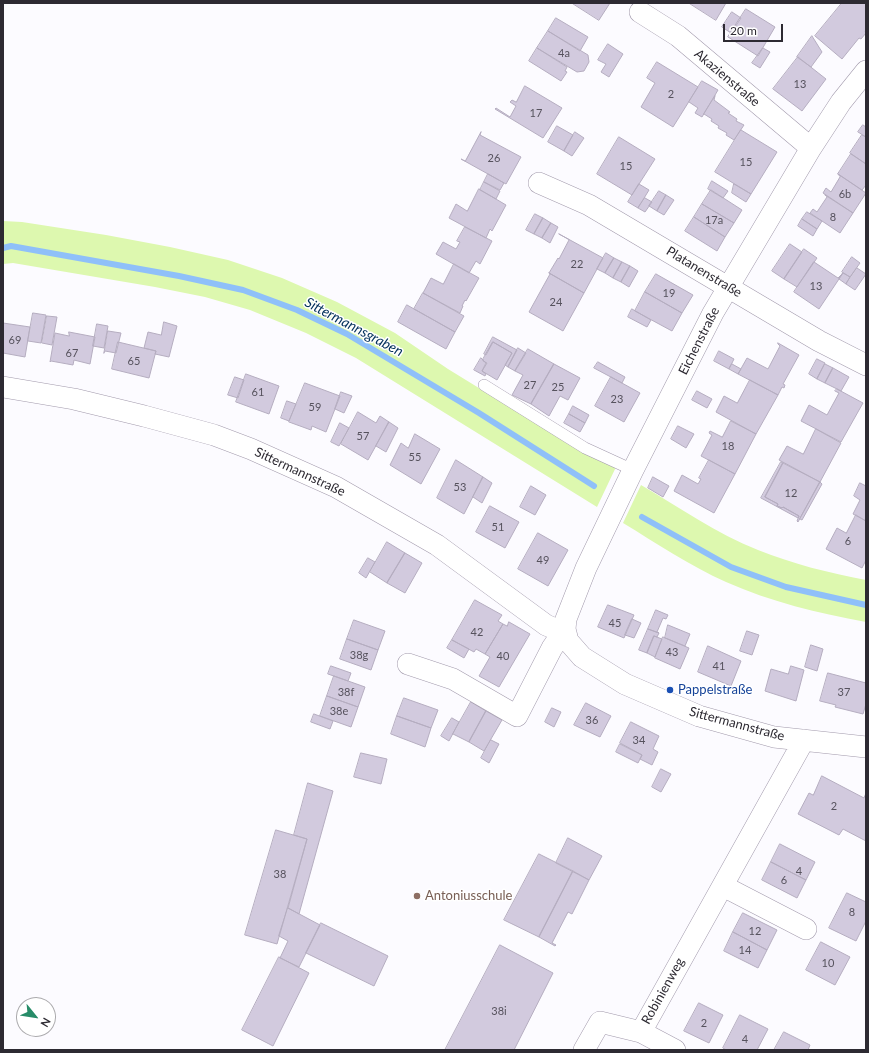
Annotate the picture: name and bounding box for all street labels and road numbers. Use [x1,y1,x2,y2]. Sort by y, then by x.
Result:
street label: Akazienstraße [691,46,763,110]
street label: Platanenstraße [663,243,745,301]
street label: Eichenstraße [675,305,723,377]
street label: Sittermannstraße [252,444,348,500]
street label: Sittermannstraße [688,704,786,744]
street label: Robinienweg [638,955,688,1027]

